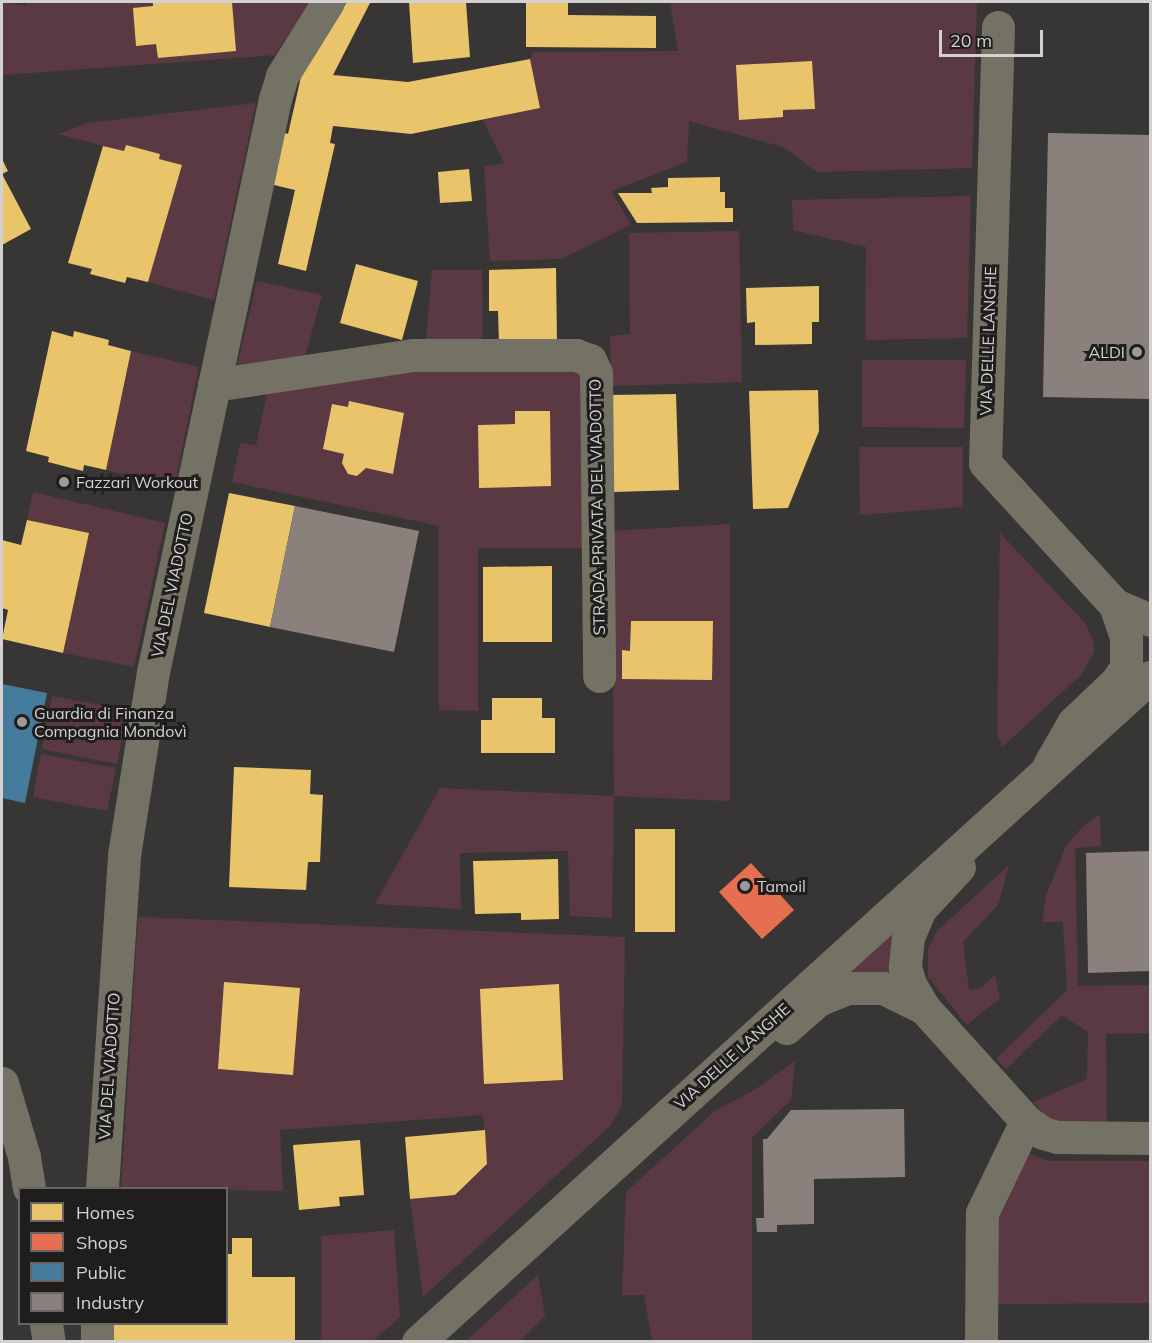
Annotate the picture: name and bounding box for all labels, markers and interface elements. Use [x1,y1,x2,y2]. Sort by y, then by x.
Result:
scale bar [942,18,1046,56]
text: 20 m [950,29,992,52]
street label: VIA DELLE LANGHE [976,266,1000,416]
place label: ALDI [1088,342,1125,362]
marker: ALDI [1130,345,1144,359]
street label: STRADA PRIVATA DEL VIADOTTO [585,379,609,635]
place label: Fazzari Workout [76,472,198,492]
marker: Fazzari Workout [57,475,71,489]
street label: VIA DEL VIADOTTO [147,511,197,659]
place label: Guardia di Finanza Compagnia Mondovì [34,703,187,741]
marker: Guardia di Finanza Compagnia Mondovì [15,715,29,729]
place label: Tamoil [757,876,806,896]
marker: Tamoil [738,879,752,893]
street label: VIA DEL VIADOTTO [94,992,124,1140]
street label: VIA DELLE LANGHE [670,999,794,1113]
legend [18,1187,228,1325]
text: Homes [76,1201,135,1224]
text: Shops [76,1231,128,1254]
text: Public [76,1261,126,1284]
text: Industry [76,1291,144,1314]

